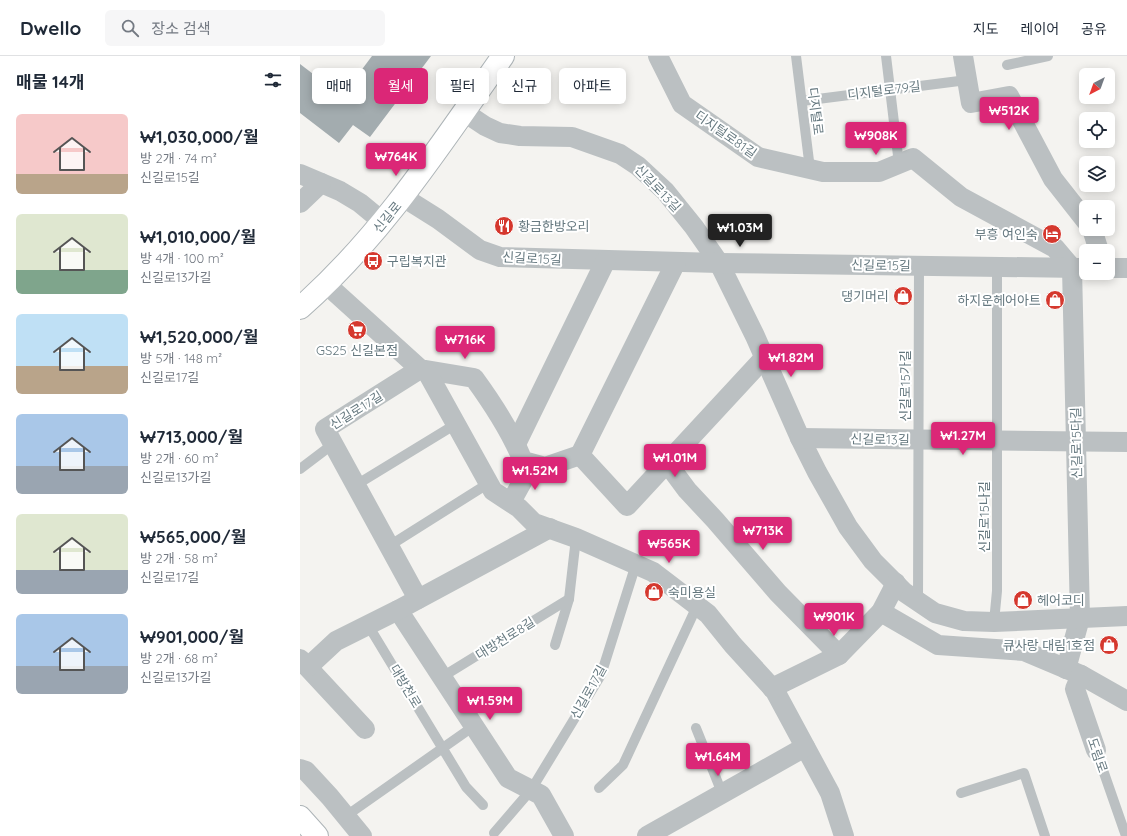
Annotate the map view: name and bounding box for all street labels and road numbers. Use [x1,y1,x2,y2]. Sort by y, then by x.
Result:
street label: 디지털로79길 [846,78,922,102]
street label: 디지털로 [805,86,827,136]
street label: 디지털로81길 [692,107,760,161]
street label: 신길로13길 [632,161,684,215]
street label: 신길로 [369,198,405,236]
street label: 신길로15길 [502,248,562,268]
street label: 신길로15길 [851,256,911,274]
street label: 신길로15가길 [897,350,913,422]
street label: 신길로17길 [327,387,385,433]
street label: 신길로15다길 [1067,407,1085,479]
street label: 신길로13길 [850,430,910,448]
street label: 신길로15나길 [976,481,992,553]
street label: 대방천로8길 [472,614,538,662]
street label: 대방천로 [387,661,425,711]
street label: 신길로17길 [567,662,609,722]
street label: 도림로 [1085,735,1111,775]

